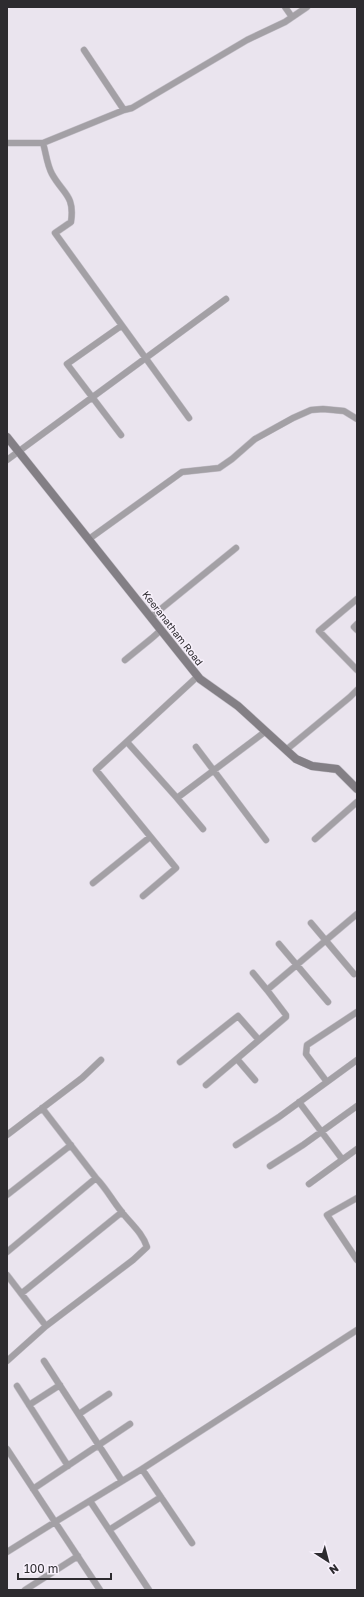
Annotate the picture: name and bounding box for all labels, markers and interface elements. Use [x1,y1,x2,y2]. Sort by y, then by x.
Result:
street label: Keeranatham Road [140,588,206,668]
north arrow [308,1541,348,1581]
scale bar [18,1555,111,1581]
text: 100 m [24,1561,58,1576]
text: N [327,1562,341,1577]

